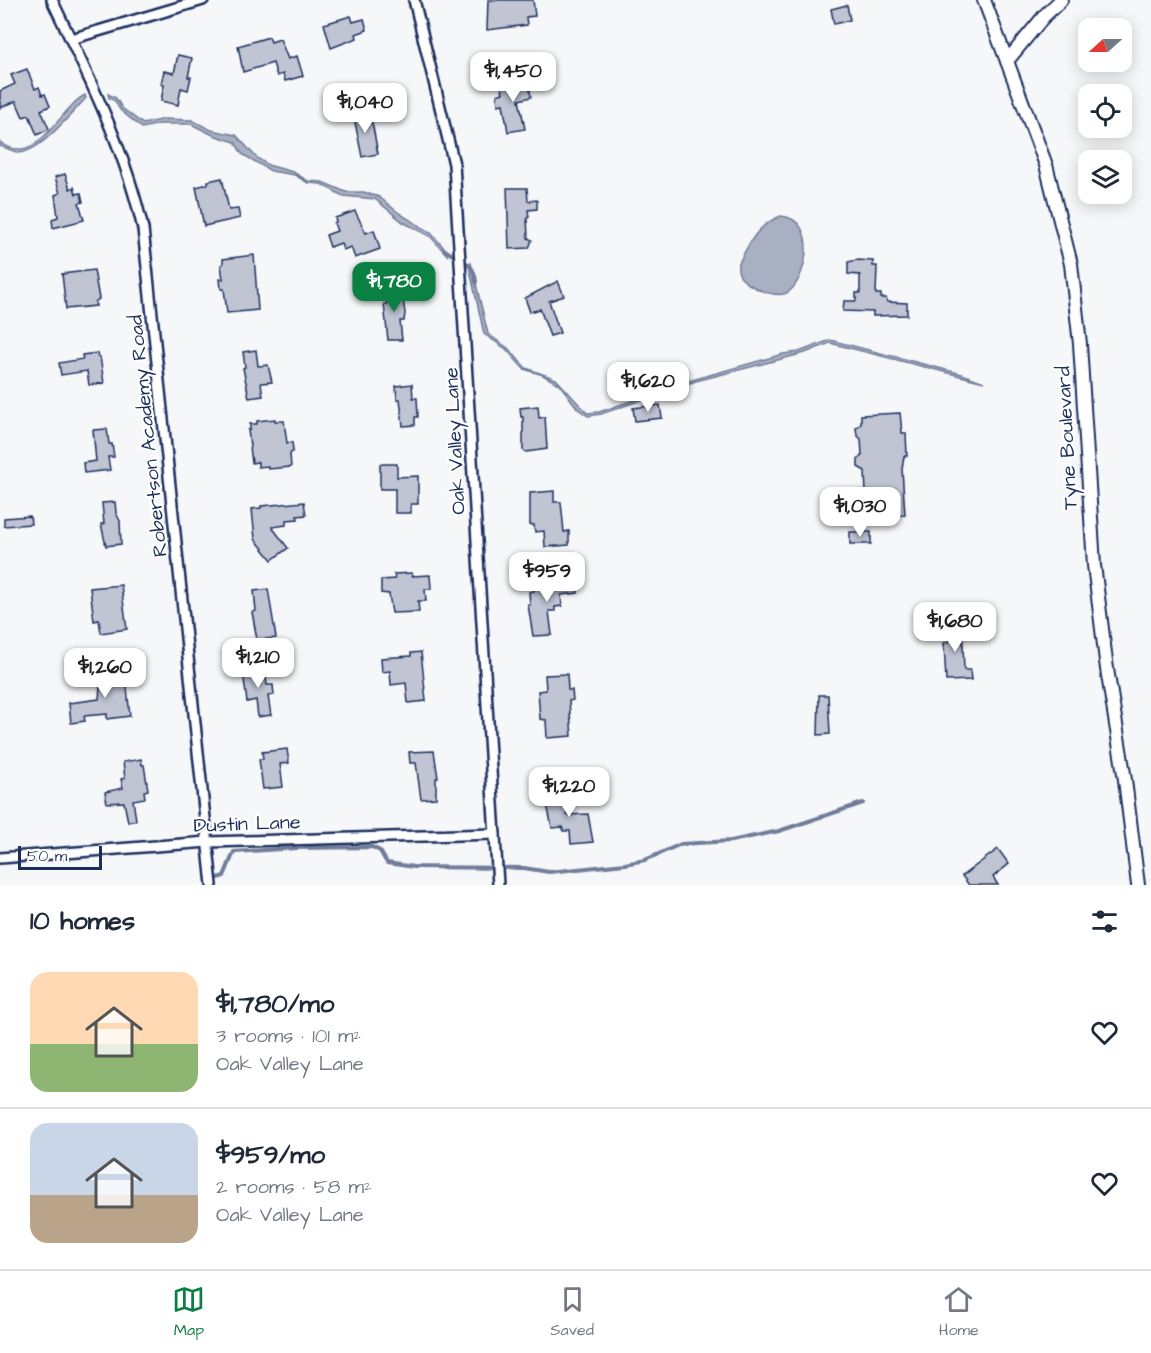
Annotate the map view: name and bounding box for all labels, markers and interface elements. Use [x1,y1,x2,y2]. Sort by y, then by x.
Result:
north arrow [1078,18,1132,72]
map controls [1078,18,1132,204]
pin: $1,450 [464,52,562,103]
text: $1,450 [484,57,542,85]
pin: $1,040 [316,83,414,134]
button: locate [1078,84,1132,138]
text: $1,040 [337,88,393,116]
button: layers [1078,150,1132,204]
pin: $1,780 [345,262,443,313]
text: $1,780 [366,267,422,295]
street label: Robertson Academy Road [121,313,176,558]
pin: $1,620 [599,362,697,413]
street label: Tyne Boulevard [1049,365,1086,510]
street label: Oak Valley Lane [437,366,474,515]
text: $1,620 [621,367,675,395]
pin: $1,030 [811,487,909,538]
text: $1,030 [834,492,886,520]
pin: $959 [511,552,583,603]
text: $959 [523,557,571,585]
pin: $1,680 [906,602,1004,653]
text: $1,680 [927,607,983,635]
pin: $1,210 [209,638,307,689]
text: $1,210 [236,643,280,671]
pin: $1,260 [56,648,154,699]
text: $1,260 [78,653,132,681]
pin: $1,220 [520,767,618,818]
text: $1,220 [543,772,595,800]
street label: Dustin Lane [193,808,301,840]
scale bar [18,843,102,870]
text: 50 m [27,845,67,867]
text: 10 homes [30,903,135,939]
icon: filters [1088,905,1121,938]
text: $1,780/mo [216,986,334,1022]
icon: home [78,996,150,1068]
icon: heart [1088,1016,1121,1049]
text: 3 rooms · 101 m² [216,1022,361,1050]
text: Oak Valley Lane [216,1050,364,1078]
text: $959/mo [216,1137,325,1173]
icon: home [78,1147,150,1219]
icon: heart [1088,1167,1121,1200]
text: 2 rooms · 58 m² [216,1173,372,1201]
text: Oak Valley Lane [216,1201,364,1229]
tab: Map [172,1283,205,1341]
tab: Saved [550,1283,594,1341]
tab: Home [939,1283,979,1341]

